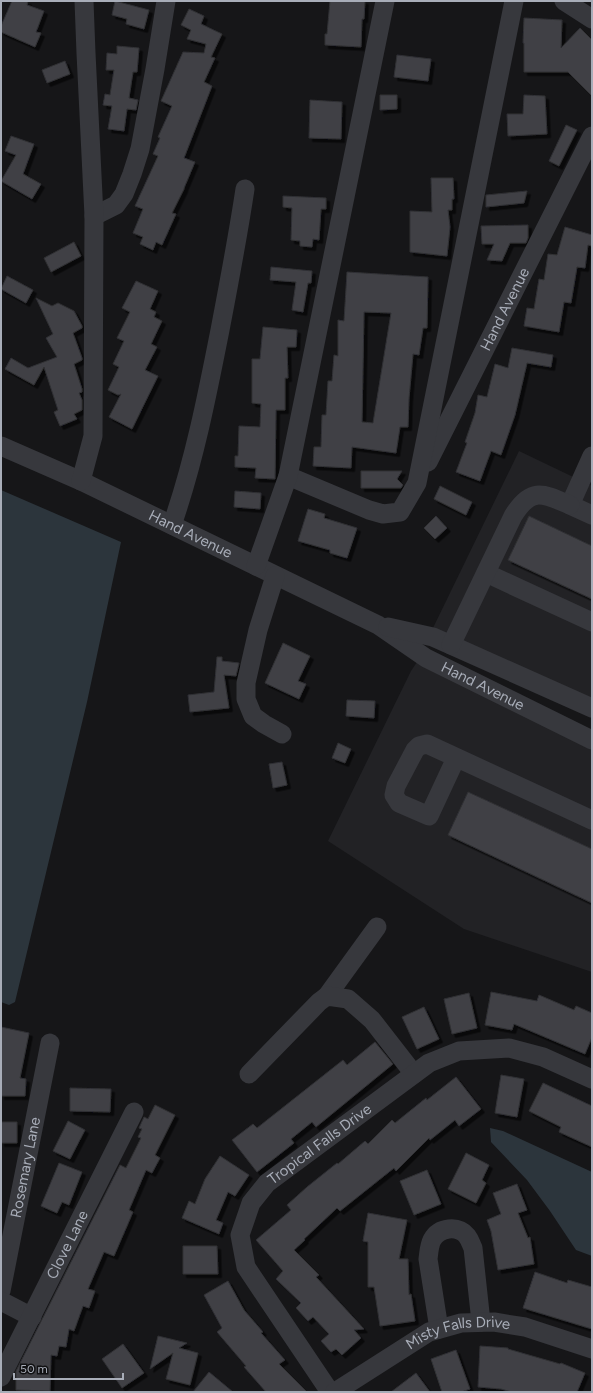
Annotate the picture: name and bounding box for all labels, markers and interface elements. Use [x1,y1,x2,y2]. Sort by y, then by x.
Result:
street label: Hand Avenue [476,265,533,354]
street label: Hand Avenue [146,506,235,562]
street label: Hand Avenue [438,658,527,714]
street label: Tropical Falls Drive [264,1100,375,1188]
street label: Rosemary Lane [7,1115,44,1219]
street label: Clove Lane [43,1208,92,1282]
street label: Misty Falls Drive [403,1313,512,1353]
scale bar [14,1355,123,1381]
text: 50 m [20,1362,48,1376]

